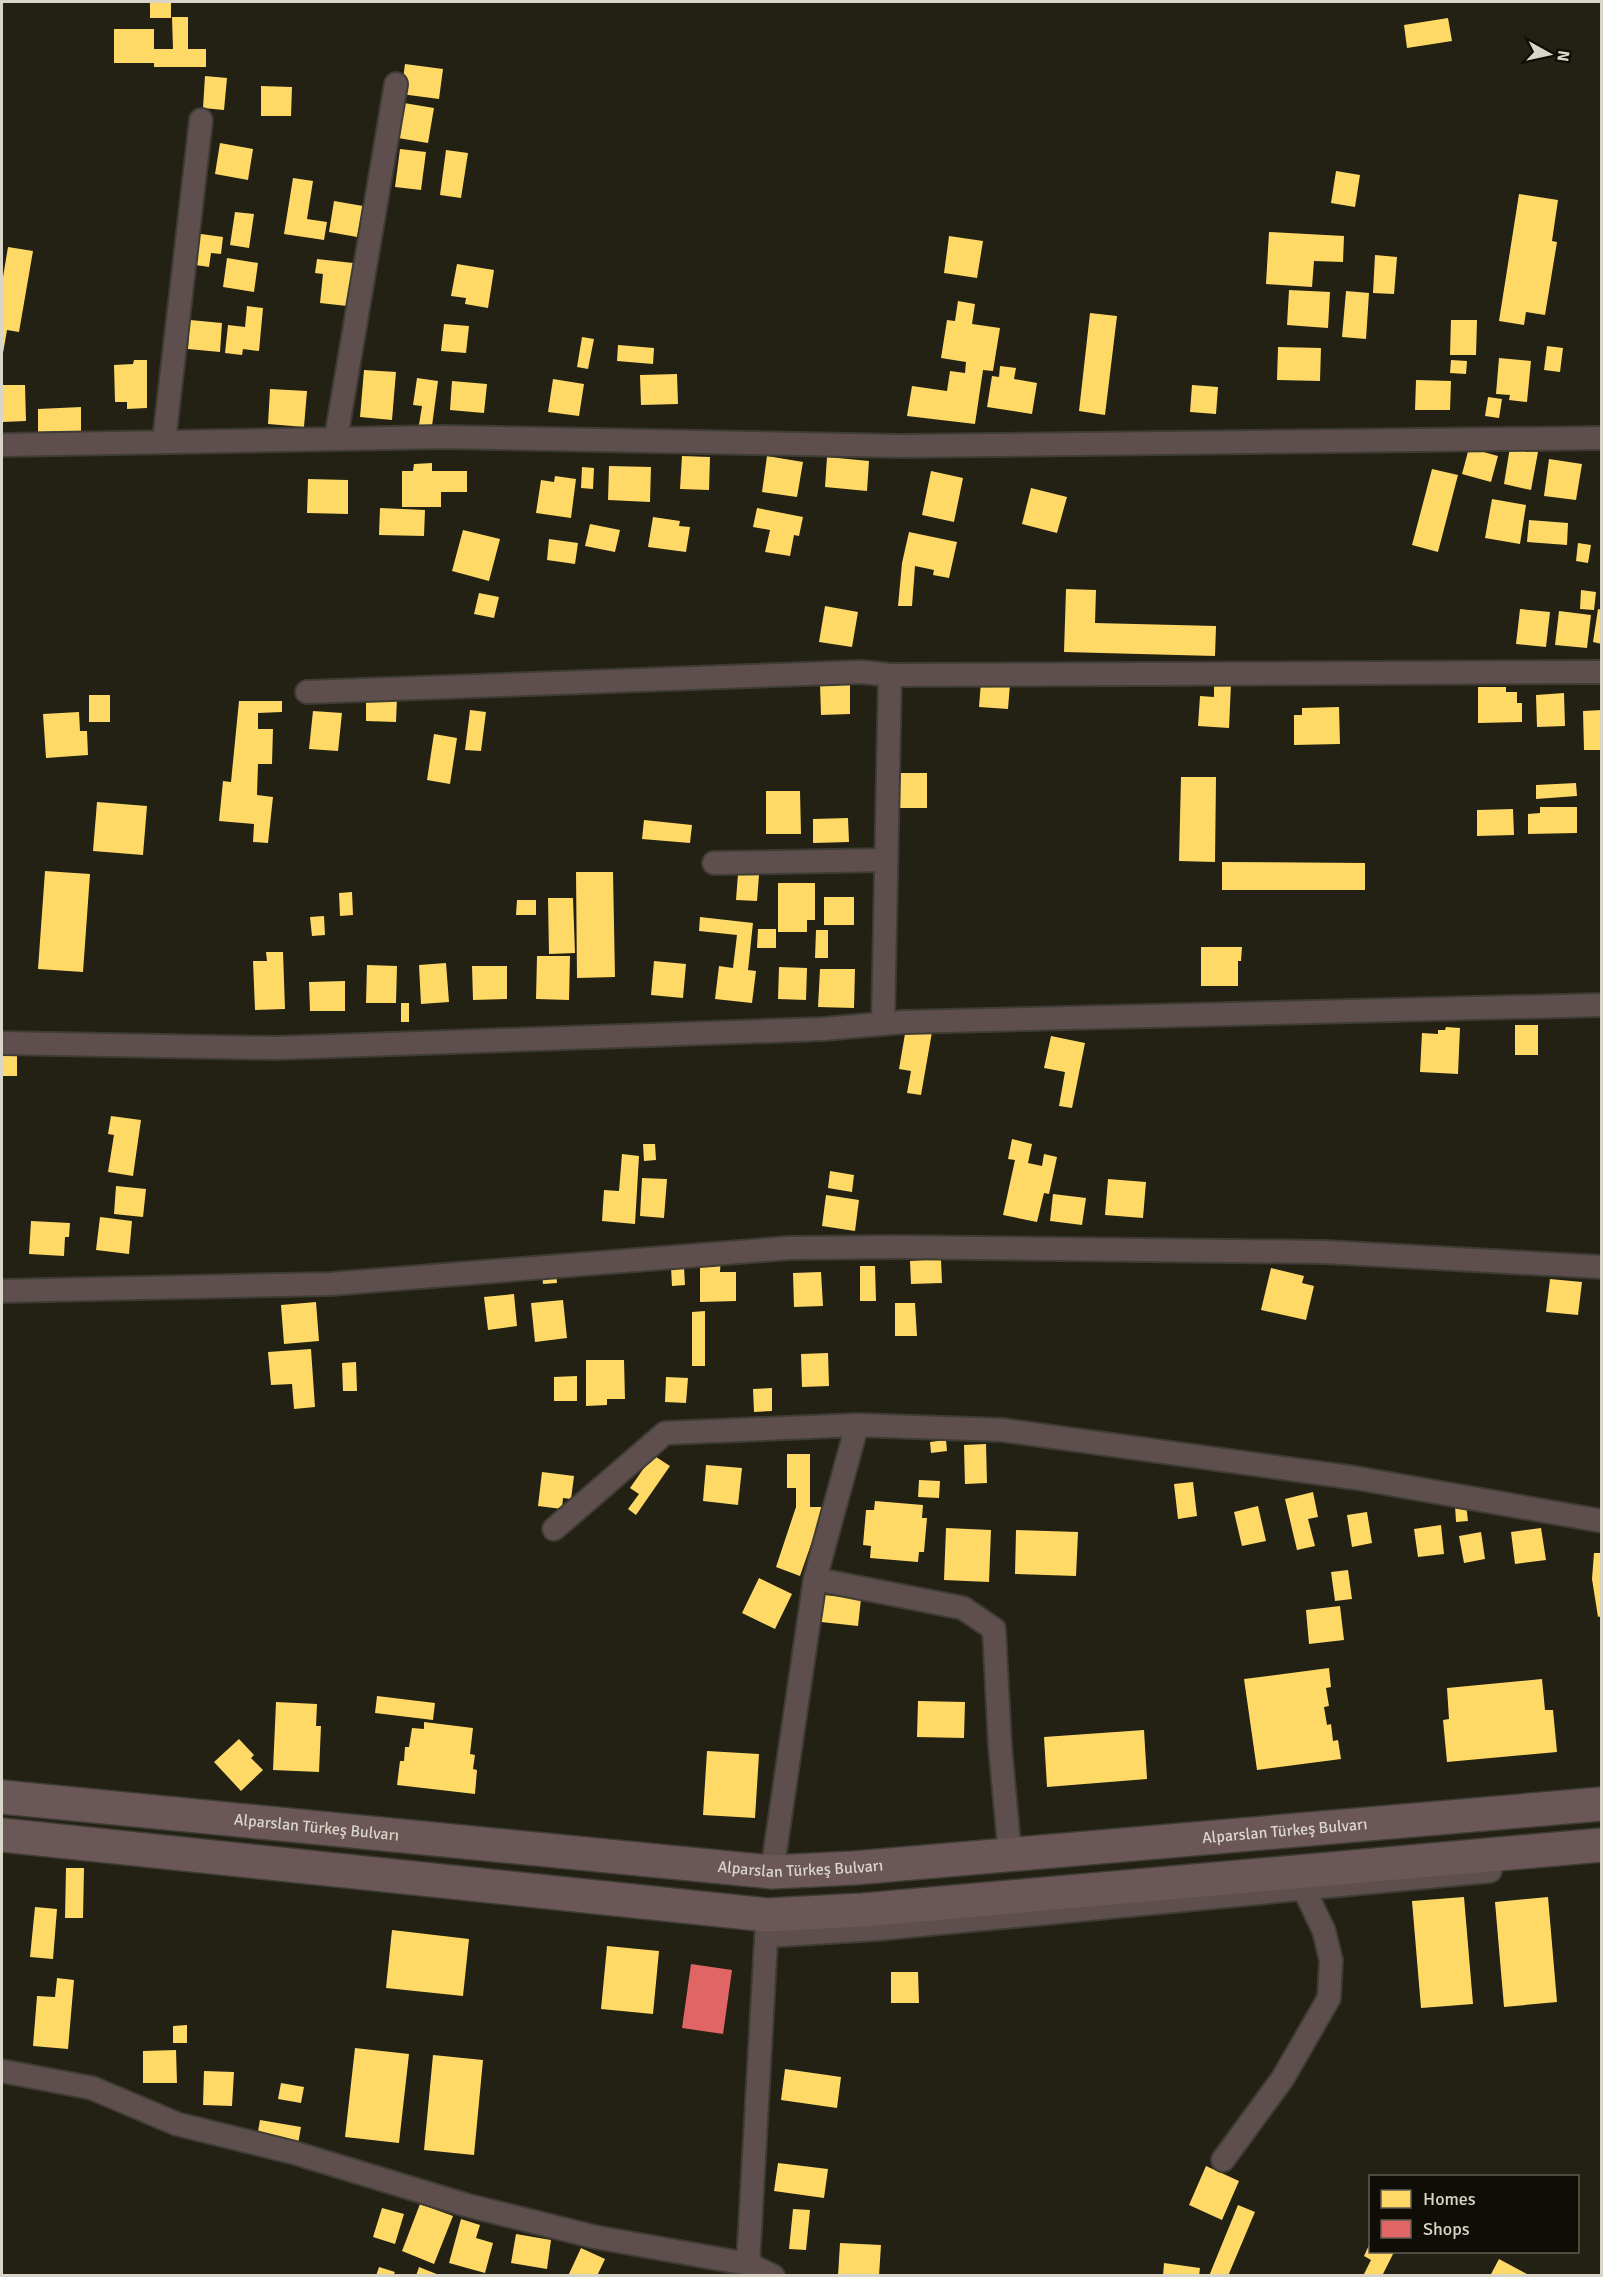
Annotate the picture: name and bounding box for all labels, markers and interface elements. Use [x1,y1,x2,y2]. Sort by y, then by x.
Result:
north arrow [1519,24,1579,84]
text: N [1552,49,1574,63]
street label: Alparslan Türkeş Bulvarı [233,1810,400,1846]
street label: Alparslan Türkeş Bulvarı [1201,1814,1368,1848]
street label: Alparslan Türkeş Bulvarı [717,1856,884,1882]
legend [1369,2175,1579,2253]
text: Homes [1423,2188,1476,2210]
text: Shops [1423,2218,1470,2240]

